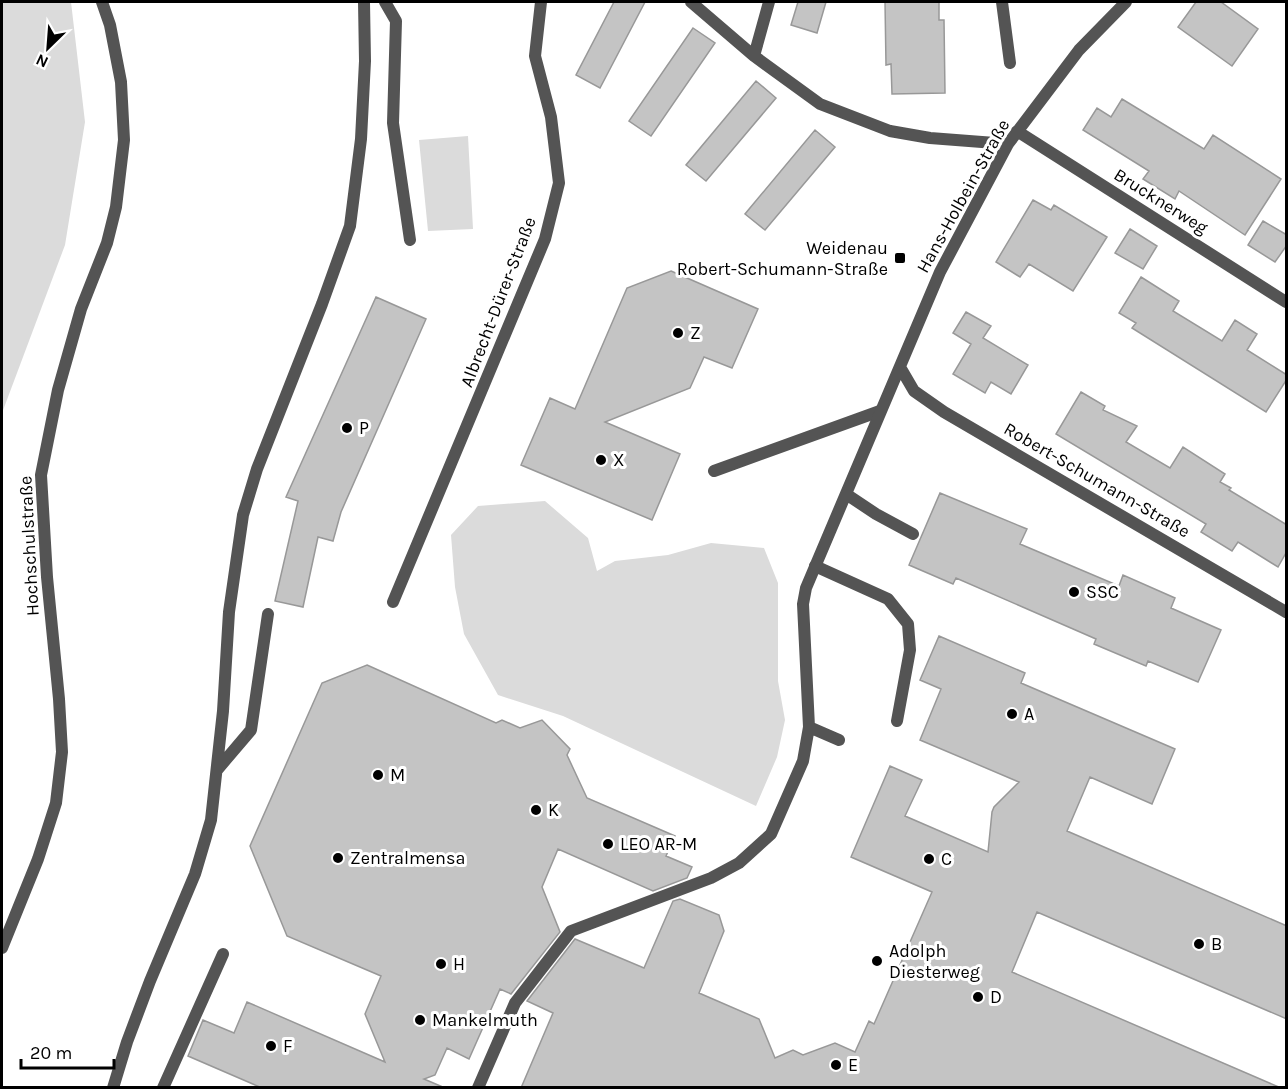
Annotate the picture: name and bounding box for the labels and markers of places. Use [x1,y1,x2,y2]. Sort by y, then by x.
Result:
place label: Weidenau Robert-Schumann-Straße [677,237,888,280]
marker: Weidenau Robert-Schumann-Straße [893,251,907,265]
place label: Z [690,322,701,344]
marker: Z [671,326,685,340]
place label: P [359,417,369,439]
marker: P [340,421,354,435]
place label: X [613,449,625,471]
marker: X [594,453,608,467]
place label: SSC [1086,581,1119,603]
marker: SSC [1067,585,1081,599]
place label: A [1024,703,1034,725]
marker: A [1005,707,1019,721]
place label: M [390,764,405,786]
marker: M [371,768,385,782]
place label: K [548,799,559,821]
marker: K [529,803,543,817]
place label: LEO AR-M [620,833,697,855]
marker: LEO AR-M [601,837,615,851]
place label: Zentralmensa [350,847,465,869]
place label: C [941,848,952,870]
marker: Zentralmensa [331,851,345,865]
marker: C [922,852,936,866]
place label: B [1211,933,1222,955]
marker: B [1192,937,1206,951]
place label: Adolph Diesterweg [889,940,980,983]
place label: H [453,953,465,975]
marker: Adolph Diesterweg [870,954,884,968]
marker: H [434,957,448,971]
place label: D [990,986,1002,1008]
marker: D [971,990,985,1004]
place label: Mankelmuth [432,1009,538,1031]
marker: Mankelmuth [413,1013,427,1027]
place label: F [283,1035,292,1057]
marker: F [264,1039,278,1053]
place label: E [848,1054,858,1076]
marker: E [829,1058,843,1072]

